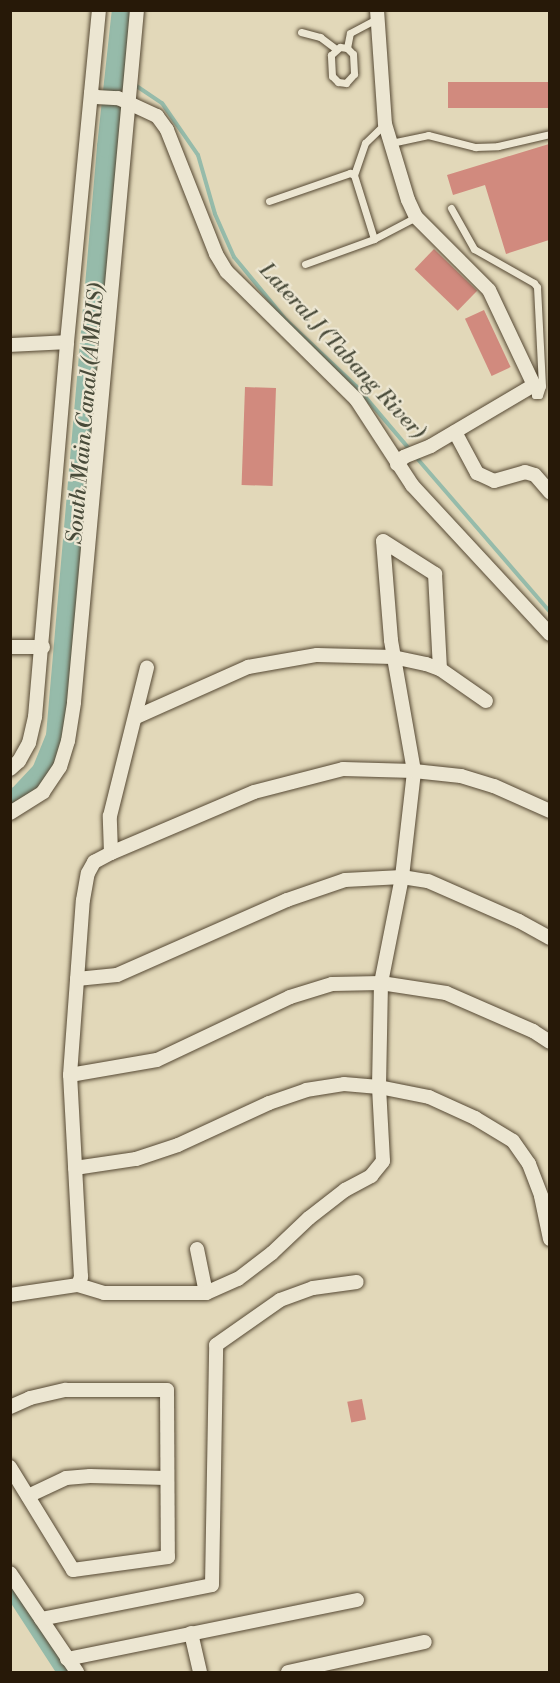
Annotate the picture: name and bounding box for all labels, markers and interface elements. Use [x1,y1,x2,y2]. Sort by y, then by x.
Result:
water label: Lateral J (Tabang River) [253,257,431,445]
water label: South Main Canal (AMRIS) [61,283,111,545]

